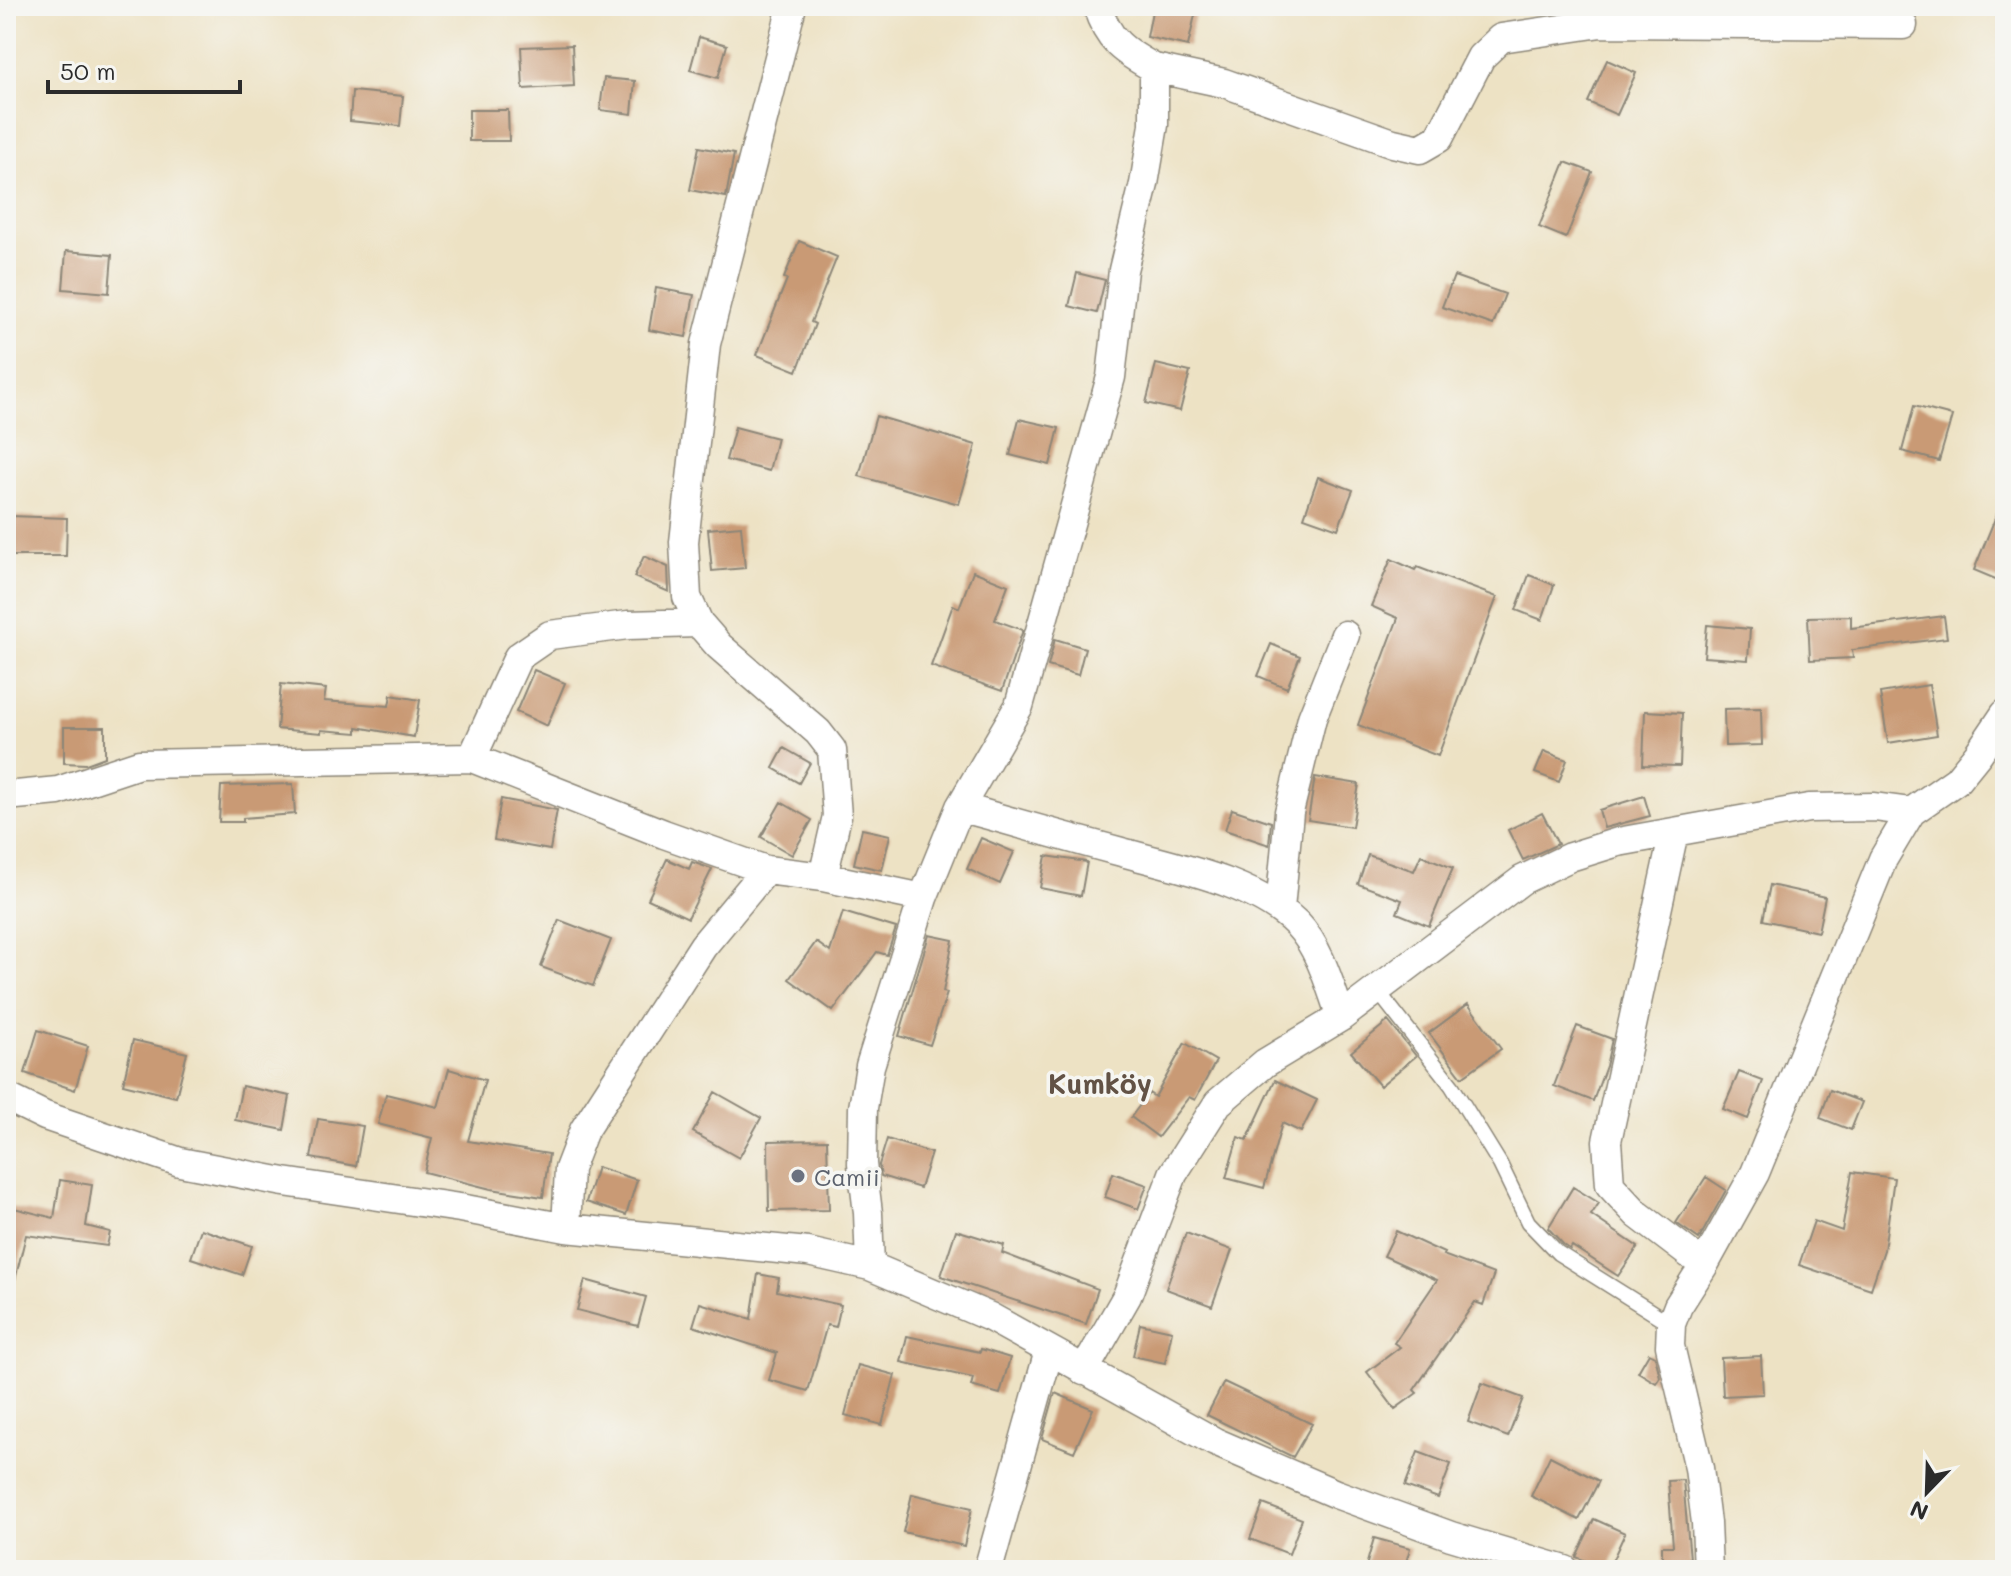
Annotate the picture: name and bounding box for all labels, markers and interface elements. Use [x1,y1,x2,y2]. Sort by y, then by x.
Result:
scale bar [48,44,240,94]
text: 50 m [60,55,116,86]
district label: Kumköy [1048,1065,1152,1102]
place label: Camii [814,1161,880,1192]
marker: Camii [789,1167,807,1185]
north arrow [1887,1452,1967,1532]
text: N [1906,1494,1932,1527]

